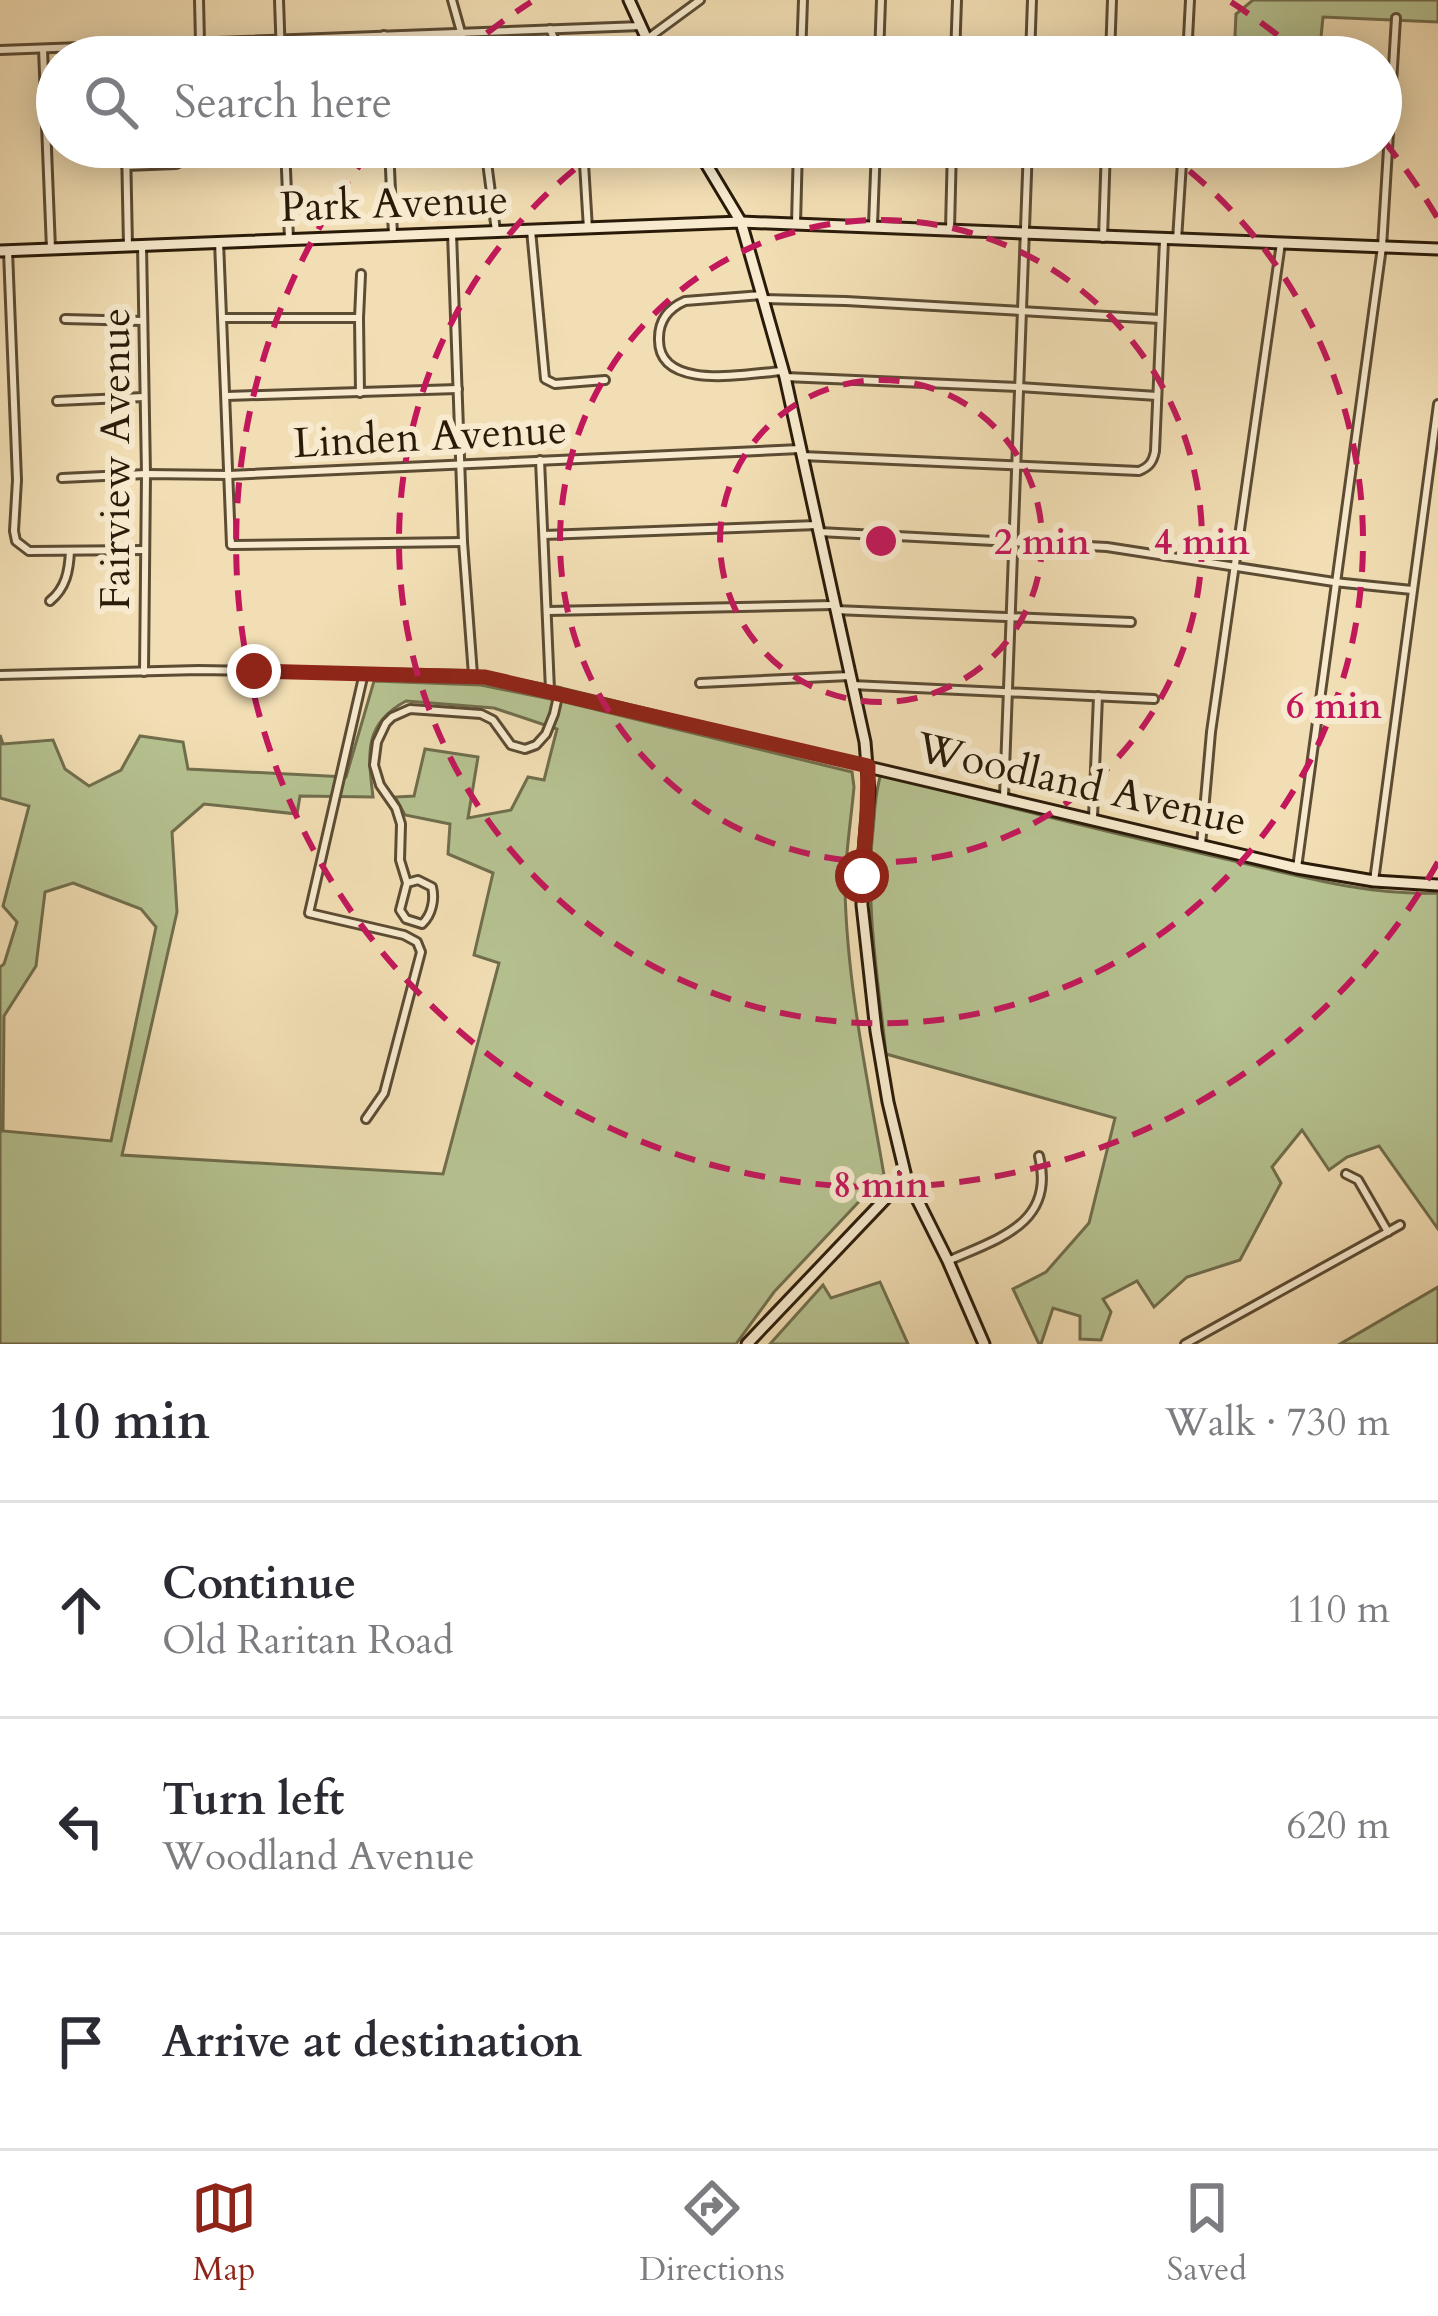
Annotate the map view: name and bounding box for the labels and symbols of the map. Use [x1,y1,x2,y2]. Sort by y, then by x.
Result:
street label: Park Avenue [279,171,509,236]
street label: Fairview Avenue [87,308,144,610]
street label: Linden Avenue [292,401,568,472]
text: 2 min [994,518,1090,567]
text: 4 min [1154,518,1250,567]
centre of rings [860,520,902,562]
route end [227,644,281,698]
text: 6 min [1286,682,1382,731]
street label: Woodland Avenue [910,719,1252,850]
route start [835,849,889,903]
text: 8 min [833,1161,929,1210]

